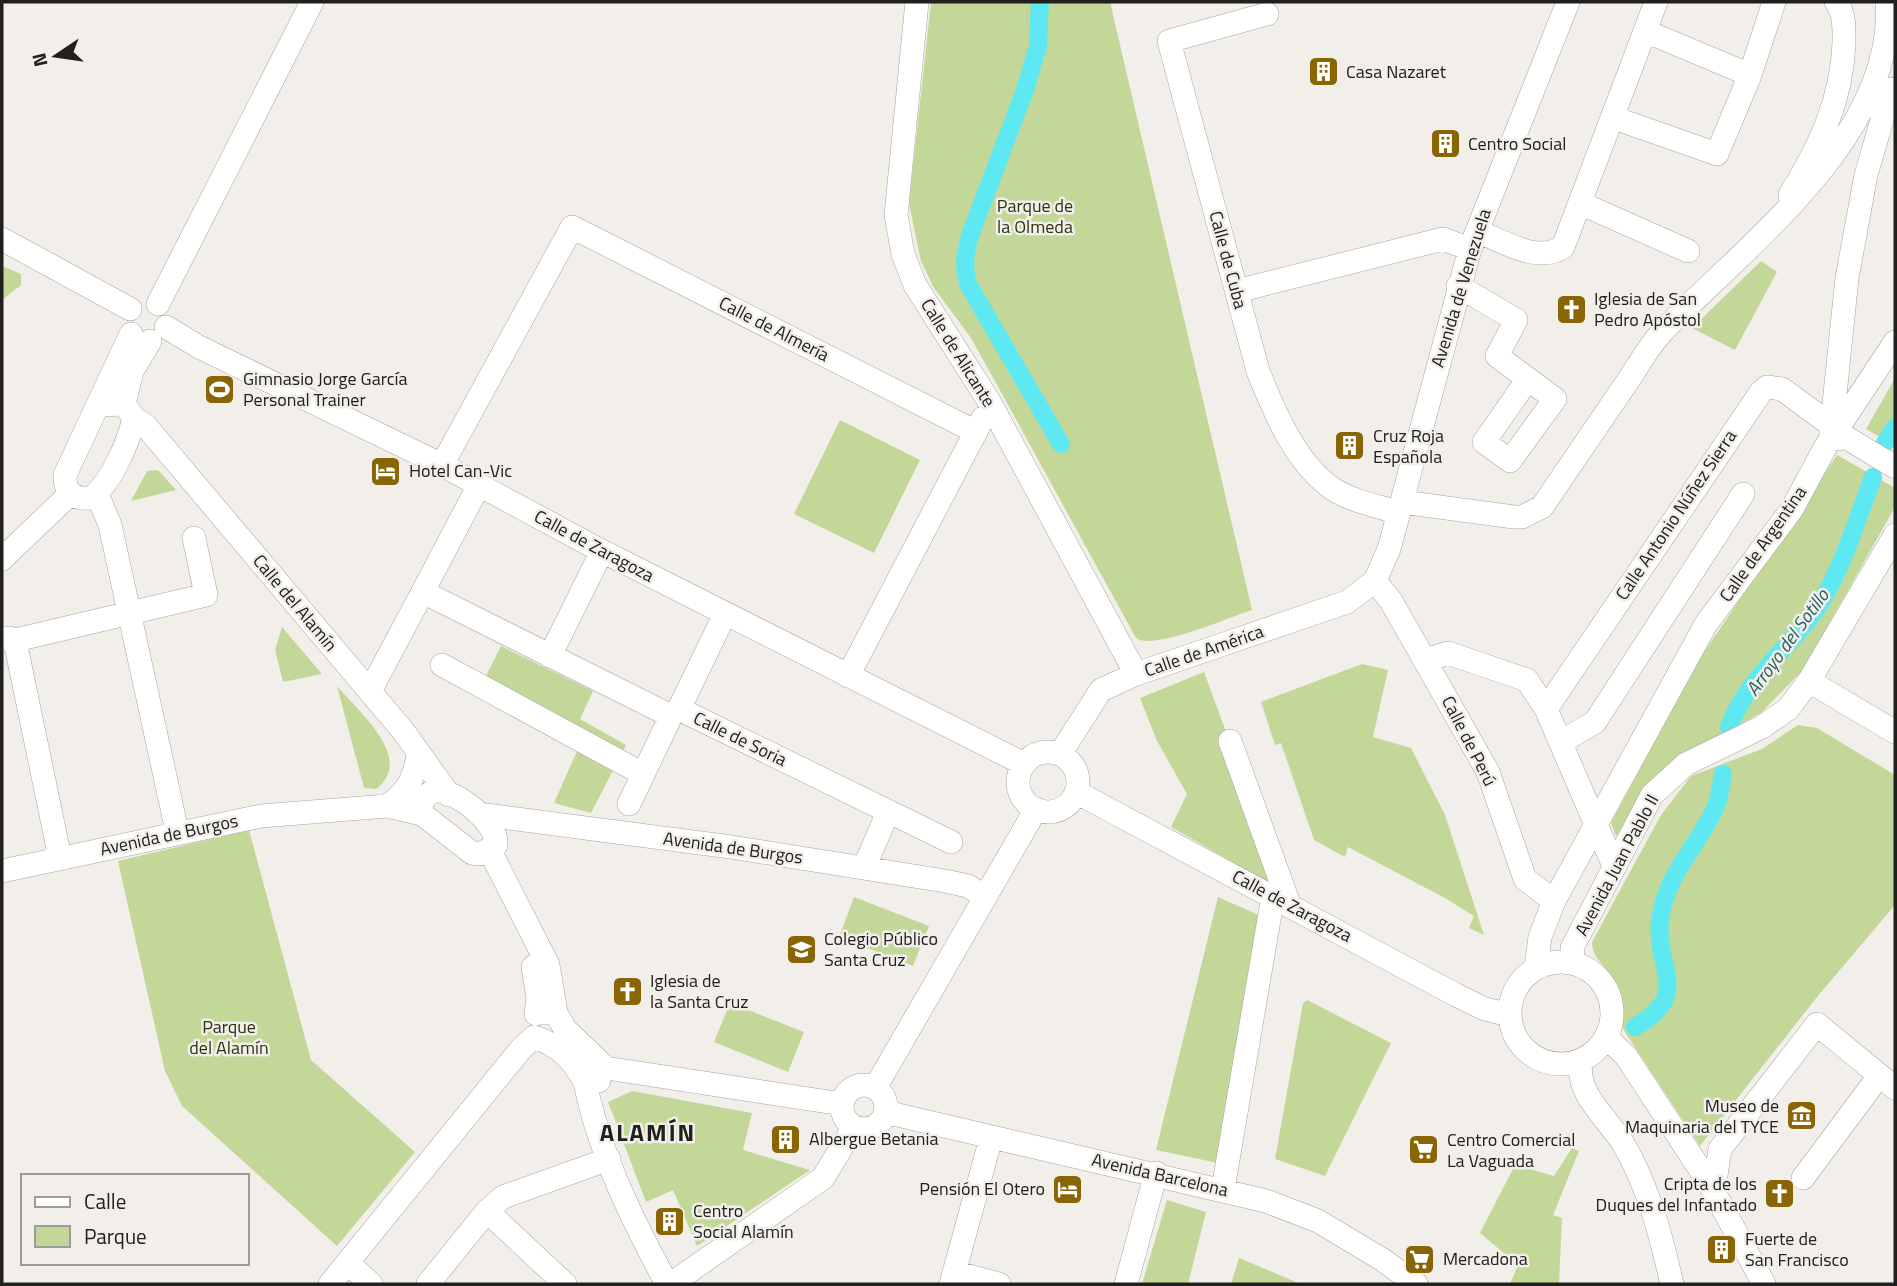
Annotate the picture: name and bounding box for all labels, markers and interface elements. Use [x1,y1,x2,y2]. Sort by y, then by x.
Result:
north arrow [21,21,91,91]
text: N [23,50,55,70]
building icon: Casa Nazaret [1306,55,1340,89]
place label: Casa Nazaret [1346,58,1447,85]
building icon: Centro Social [1428,127,1462,161]
place label: Centro Social [1468,130,1566,157]
park label: Parque de la Olmeda [997,192,1073,240]
street label: Avenida de Venezuela [1424,205,1497,370]
street label: Calle de Cuba [1202,208,1255,312]
place label: Iglesia de San Pedro Apóstol [1594,285,1701,333]
street label: Calle de Almería [714,289,834,368]
church icon: Iglesia de San Pedro Apóstol [1554,292,1588,326]
street label: Calle de Alicante [914,293,1003,412]
place label: Gimnasio Jorge García Personal Trainer [243,365,408,413]
sports icon: Gimnasio Jorge García Personal Trainer [203,372,237,406]
place label: Cruz Roja Española [1373,422,1444,470]
street label: Calle Antonio Núñez Sierra [1608,424,1743,605]
building icon: Cruz Roja Española [1333,429,1367,463]
hotel icon: Hotel Can-Vic [369,454,403,488]
place label: Hotel Can-Vic [409,457,512,484]
street label: Calle de Argentina [1712,480,1813,607]
street label: Calle de Zaragoza [529,503,659,589]
street label: Calle del Alamín [247,548,344,657]
water label: Arroyo del Sotillo [1738,582,1836,701]
street label: Calle de América [1141,617,1267,684]
street label: Calle de Perú [1435,691,1504,791]
street label: Calle de Soria [689,704,792,773]
street label: Avenida Juan Pablo II [1568,789,1665,940]
street label: Avenida de Burgos [97,807,240,862]
street label: Avenida de Burgos [662,824,805,871]
street label: Calle de Zaragoza [1227,863,1357,949]
place label: Colegio Público Santa Cruz [824,925,938,973]
school or university icon: Colegio Público Santa Cruz [784,932,818,966]
place label: Iglesia de la Santa Cruz [650,967,749,1015]
church icon: Iglesia de la Santa Cruz [610,974,644,1008]
park label: Parque del Alamín [189,1013,269,1061]
place label: Museo de Maquinaria del TYCE [1625,1092,1779,1140]
museum icon: Museo de Maquinaria del TYCE [1785,1099,1819,1133]
district label: ALAMÍN [600,1114,696,1150]
building icon: Albergue Betania [769,1122,803,1156]
place label: Albergue Betania [809,1125,939,1152]
place label: Centro Comercial La Vaguada [1447,1126,1575,1174]
supermarket icon: Centro Comercial La Vaguada [1407,1133,1441,1167]
street label: Avenida Barcelona [1089,1146,1231,1203]
place label: Cripta de los Duques del Infantado [1596,1170,1757,1218]
hotel icon: Pensión El Otero [1051,1172,1085,1206]
legend [21,1174,248,1265]
place label: Pensión El Otero [919,1175,1045,1202]
church icon: Cripta de los Duques del Infantado [1763,1177,1797,1211]
text: Calle [84,1185,126,1217]
place label: Centro Social Alamín [693,1197,794,1245]
building icon: Centro Social Alamín [653,1204,687,1238]
text: Parque [84,1220,147,1252]
place label: Fuerte de San Francisco [1745,1225,1849,1273]
building icon: Fuerte de San Francisco [1705,1232,1739,1266]
supermarket icon: Mercadona [1403,1242,1437,1276]
place label: Mercadona [1443,1245,1528,1272]

